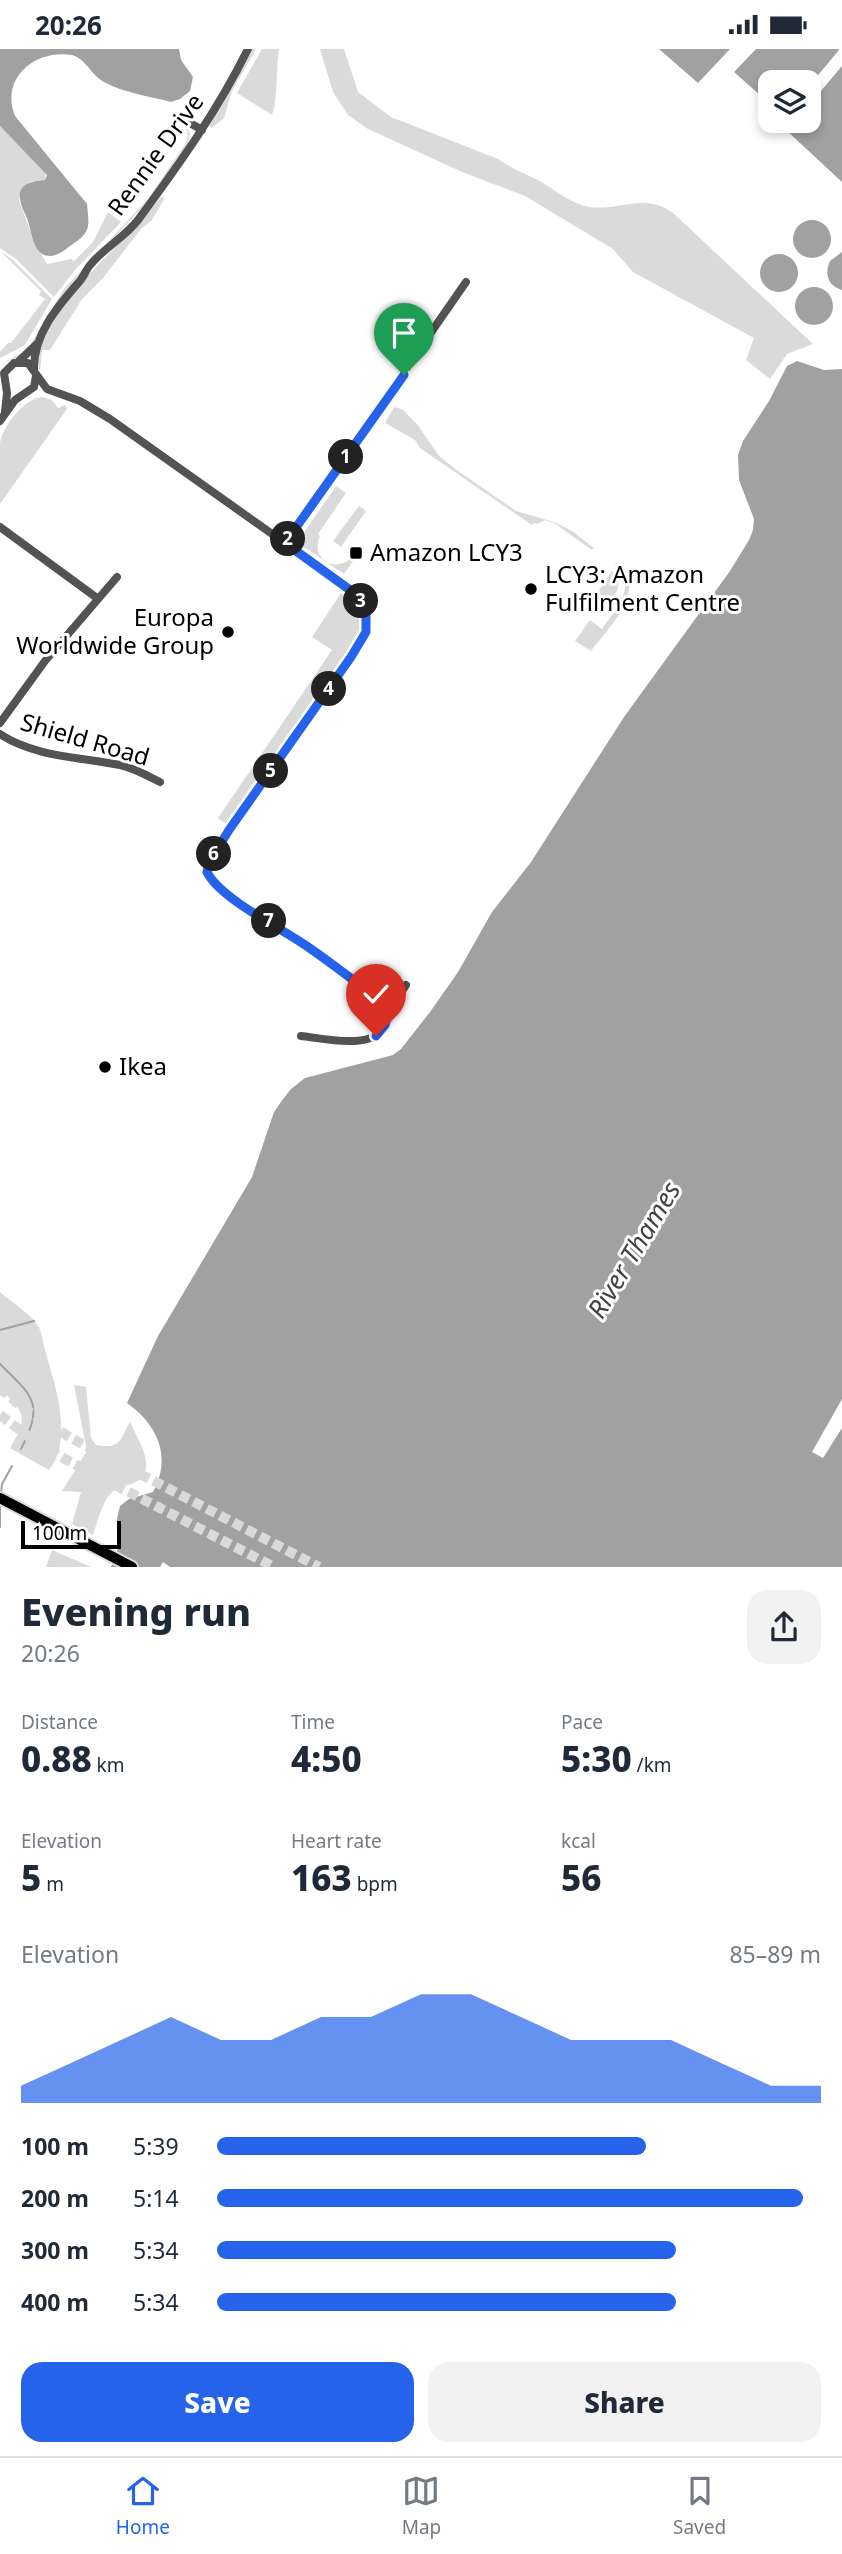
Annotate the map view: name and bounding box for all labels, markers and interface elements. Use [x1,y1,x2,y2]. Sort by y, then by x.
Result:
text: 20:26 [35,7,102,43]
map controls [758,70,821,133]
button: layers [758,70,821,133]
street label: Rennie Drive [99,86,210,222]
pin [374,303,434,375]
icon: arrive [385,314,423,352]
pin: 1 [328,439,364,475]
text: 1 [340,443,351,469]
pin: 2 [270,521,306,557]
text: 2 [282,525,293,551]
place label: Amazon LCY3 [370,535,523,568]
marker: Amazon LCY3 [348,545,364,561]
place label: LCY3: Amazon Fulfilment Centre [545,557,740,618]
marker: LCY3: Amazon Fulfilment Centre [523,581,539,597]
pin: 3 [344,583,378,619]
text: 3 [355,587,366,613]
place label: Europa Worldwide Group [16,600,214,661]
marker: Europa Worldwide Group [220,624,236,640]
pin: 4 [312,671,346,707]
text: 4 [323,675,334,701]
street label: Shield Road [17,704,154,773]
pin: 5 [254,753,288,789]
text: 5 [265,757,276,783]
pin: 6 [196,837,232,871]
text: 6 [208,840,219,866]
pin: 7 [252,903,286,939]
text: 7 [263,907,274,933]
pin [346,964,406,1036]
icon: check [357,975,395,1013]
place label: Ikea [119,1049,167,1082]
marker: Ikea [97,1059,113,1075]
water label: River Thames [578,1174,688,1325]
scale bar [21,1518,121,1550]
text: 100 m [32,1520,87,1546]
text: Evening run [21,1585,251,1637]
button: share [747,1590,821,1664]
text: 20:26 [21,1637,80,1669]
text: Distance [21,1709,98,1735]
text: Time [291,1709,335,1735]
text: Pace [561,1709,603,1735]
text: 0.88 [21,1735,92,1782]
text: 4:50 [291,1735,362,1782]
text: 5:30 [561,1735,632,1782]
text: km [92,1752,125,1778]
text: /km [632,1752,672,1778]
text: Elevation [21,1828,102,1854]
text: Heart rate [291,1828,382,1854]
text: kcal [561,1828,596,1854]
text: 5 [21,1854,41,1901]
text: 163 [291,1854,352,1901]
text: 56 [561,1854,601,1901]
text: m [41,1871,64,1897]
text: bpm [352,1871,398,1897]
text: Elevation [21,1938,119,1970]
text: 85–89 m [729,1938,821,1970]
text: 100 m [21,2130,89,2162]
text: 5:39 [133,2130,179,2162]
text: 200 m [21,2182,89,2214]
text: 5:14 [133,2182,179,2214]
text: 300 m [21,2234,89,2266]
text: 5:34 [133,2234,179,2266]
text: 400 m [21,2286,89,2318]
text: 5:34 [133,2286,179,2318]
button: Save [21,2362,414,2442]
button: Share [428,2362,821,2442]
tab: Home [116,2472,170,2540]
tab: Map [402,2472,441,2540]
tab: Saved [673,2472,726,2540]

